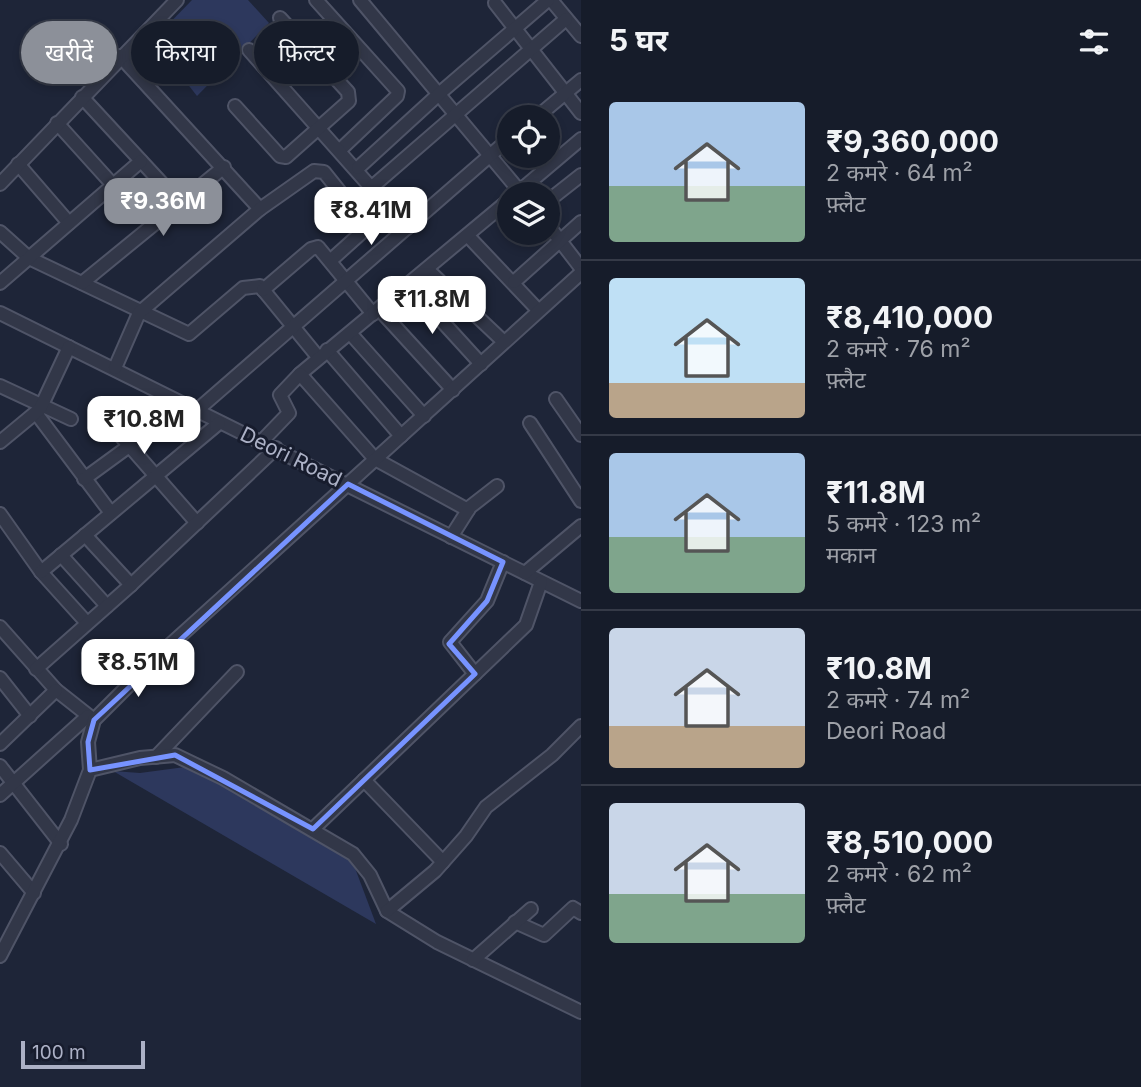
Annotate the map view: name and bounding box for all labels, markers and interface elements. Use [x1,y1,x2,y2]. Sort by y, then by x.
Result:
chip: खरीदें [21,21,117,84]
chip: किराया [131,21,240,84]
chip: फ़िल्टर [254,21,359,84]
text: 5 घर [609,22,668,58]
icon: filters [1075,23,1113,61]
map controls [497,105,560,245]
button: locate [497,105,560,168]
text: ₹9,360,000 [826,123,999,159]
icon: home [665,130,749,214]
text: 2 कमरे · 64 m² [826,159,973,187]
pin: ₹9.36M [106,178,220,238]
button: layers [497,182,560,245]
text: ₹9.36M [120,187,206,215]
pin: ₹8.41M [314,188,428,247]
text: फ़्लैट [826,190,866,218]
text: ₹8.41M [330,196,412,224]
pin: ₹11.8M [375,276,489,336]
text: ₹11.8M [394,285,470,313]
text: ₹8,410,000 [826,299,993,335]
icon: home [665,306,749,390]
text: 2 कमरे · 76 m² [826,335,971,363]
text: फ़्लैट [826,366,866,394]
pin: ₹10.8M [87,396,201,456]
text: ₹10.8M [103,405,185,433]
street label: Deori Road [236,421,346,492]
text: ₹11.8M [826,474,926,510]
icon: home [665,481,749,565]
text: 5 कमरे · 123 m² [826,510,981,538]
text: मकान [826,541,876,569]
pin: ₹8.51M [81,640,195,699]
text: ₹8.51M [97,648,179,676]
text: ₹10.8M [826,650,932,686]
icon: home [665,656,749,740]
text: 2 कमरे · 74 m² [826,686,970,714]
text: Deori Road [826,717,946,745]
text: ₹8,510,000 [826,824,993,860]
icon: home [665,831,749,915]
text: 2 कमरे · 62 m² [826,860,972,888]
text: फ़्लैट [826,891,866,919]
scale bar [21,1038,145,1070]
text: 100 m [32,1041,86,1064]

